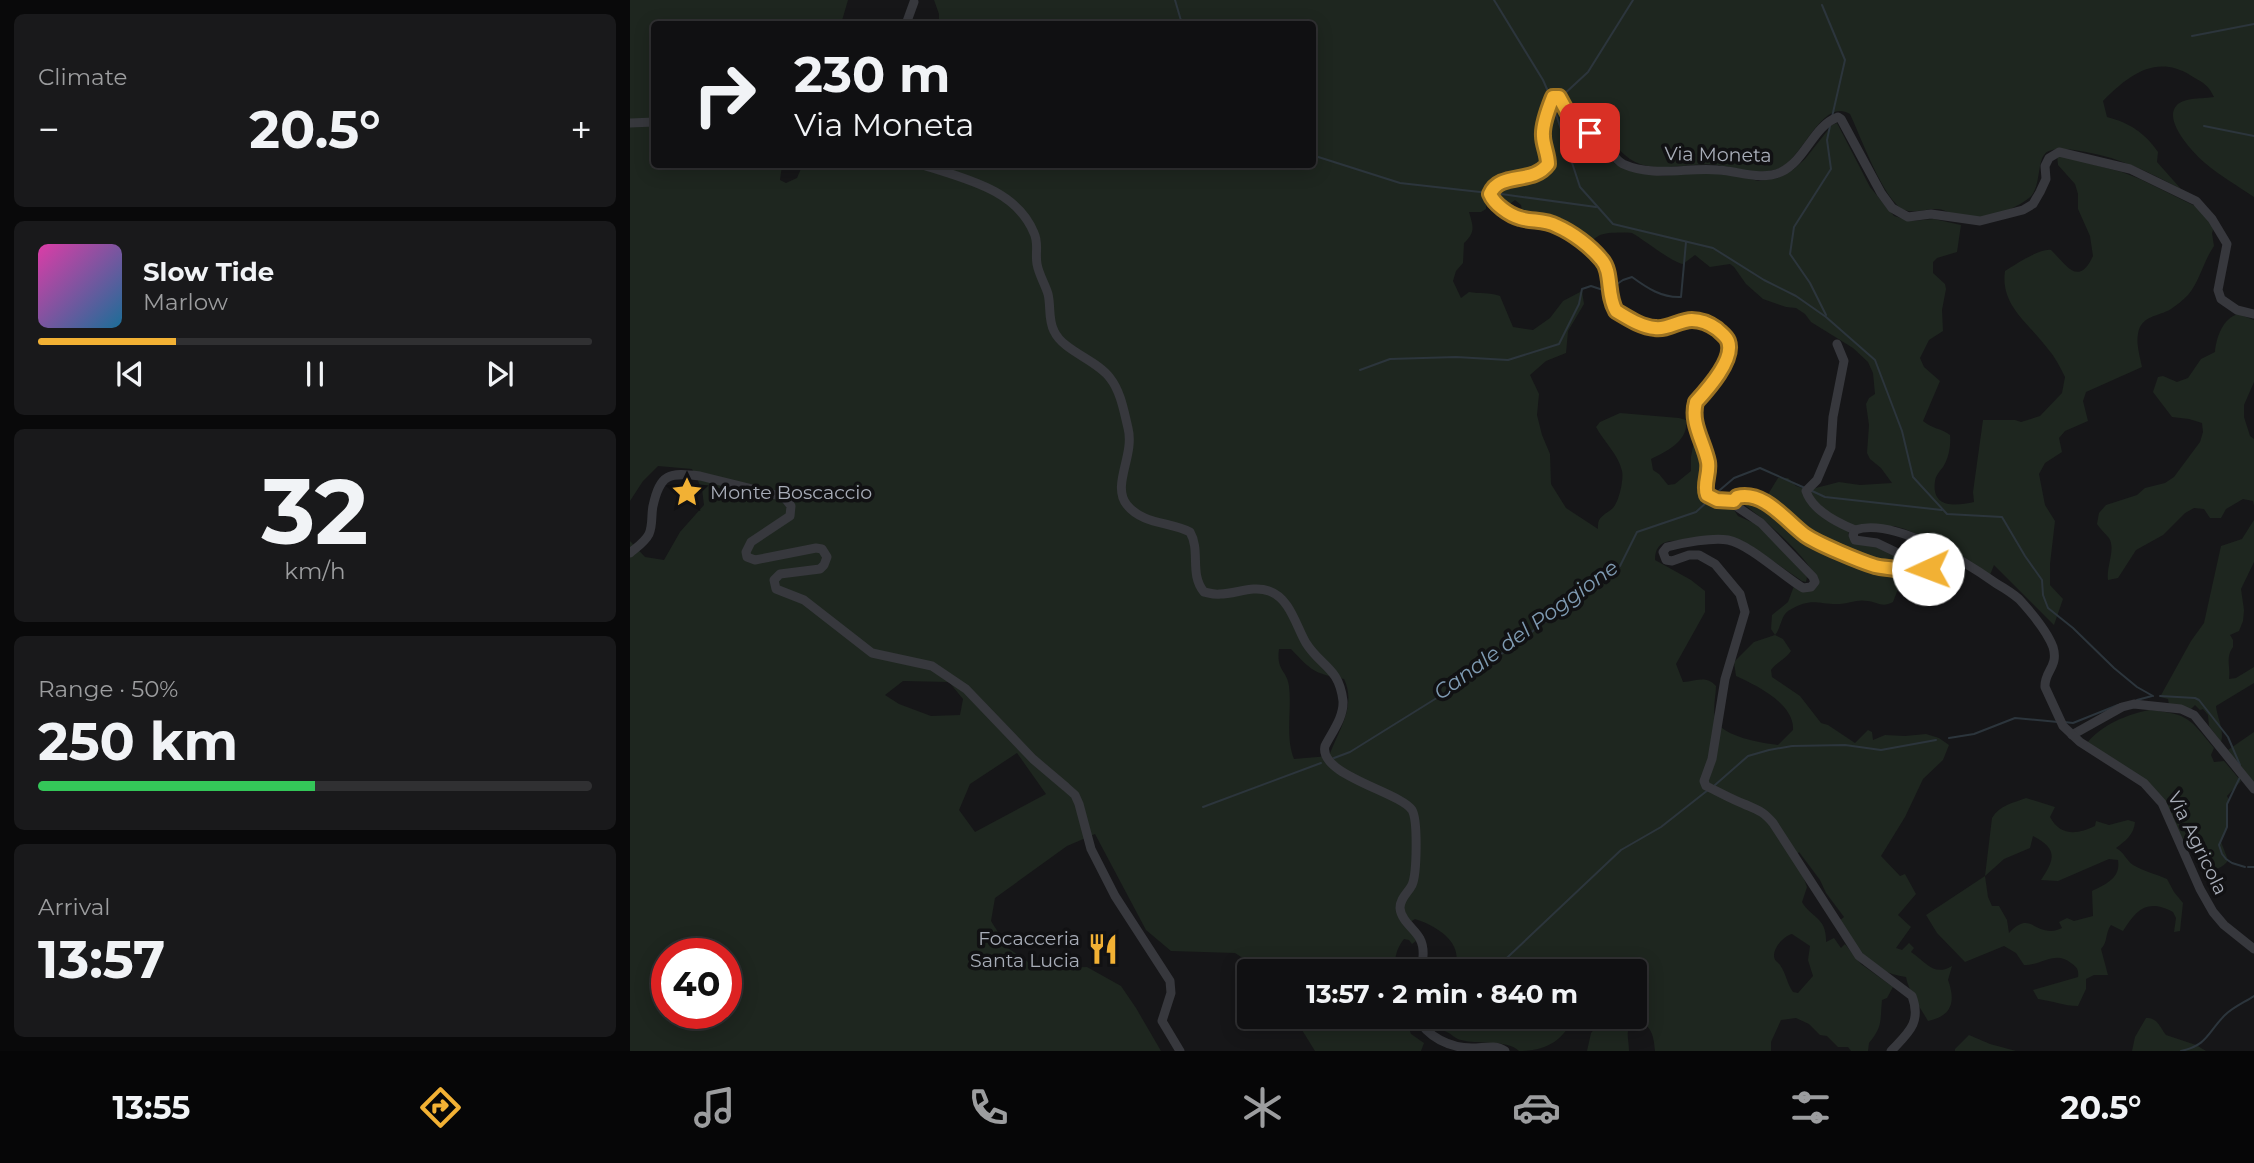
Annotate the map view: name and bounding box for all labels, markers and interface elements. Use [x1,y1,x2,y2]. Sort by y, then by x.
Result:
text: 230 m [794,45,950,104]
icon: right [679,49,770,140]
text: Climate [38,63,127,91]
text: 20.5° [249,98,381,161]
pin [1560,103,1620,163]
text: Via Moneta [794,105,974,144]
text: − [38,106,60,153]
text: + [570,106,592,153]
icon: arrive [1571,114,1609,152]
street label: Via Moneta [1664,142,1772,167]
text: Slow Tide [143,256,274,288]
text: Marlow [143,288,228,316]
icon: previous [111,355,149,393]
icon: pause [296,355,334,393]
icon: next [481,355,519,393]
text: 32 [261,456,369,567]
place icon: Monte Boscaccio [670,475,704,509]
place label: Monte Boscaccio [710,481,872,504]
position arrow [1891,532,1965,606]
water label: Canale del Poggione [1429,554,1623,705]
text: km/h [284,557,346,585]
text: Range · 50% [38,675,178,703]
text: 250 km [38,710,238,773]
street label: Via Agricola [2163,788,2232,899]
text: Arrival [38,893,111,921]
place label: Focacceria Santa Lucia [970,927,1080,972]
text: 13:57 [38,928,165,991]
restaurant icon: Focacceria Santa Lucia [1086,932,1120,966]
speed limit sign: 40 [651,938,742,1029]
text: 13:57 · 2 min · 840 m [1306,978,1578,1010]
icon: directions [416,1083,465,1132]
icon: music [690,1083,739,1132]
icon: phone [964,1083,1013,1132]
icon: climate [1238,1083,1287,1132]
icon: car [1512,1083,1561,1132]
icon: filters [1786,1083,1835,1132]
text: 13:55 [113,1088,190,1127]
text: 20.5° [2061,1088,2141,1127]

